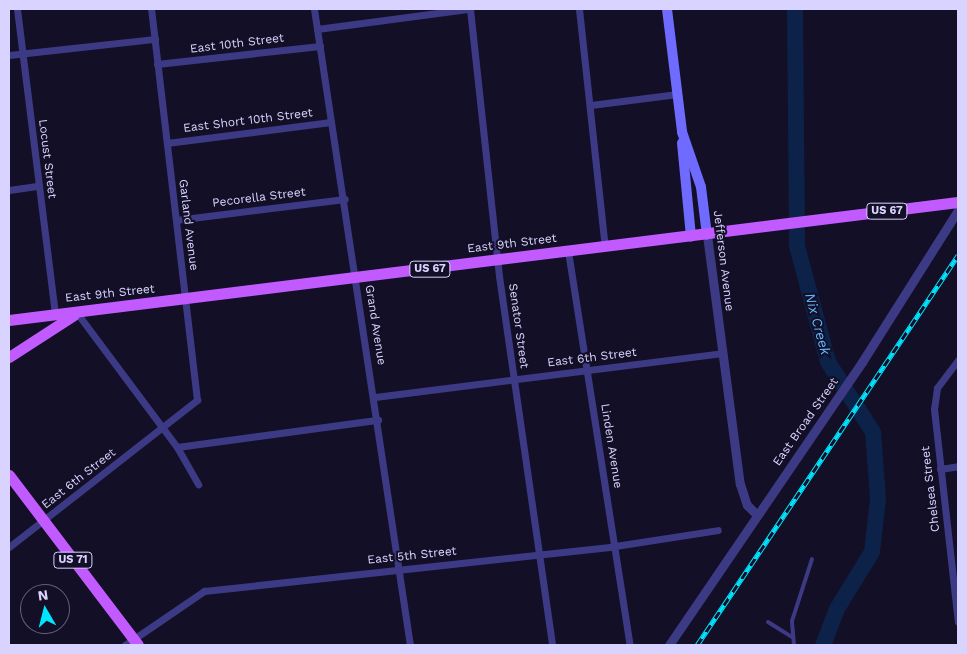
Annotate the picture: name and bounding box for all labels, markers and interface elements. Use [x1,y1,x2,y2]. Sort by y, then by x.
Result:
street label: East 10th Street [189,31,285,57]
street label: East Short 10th Street [182,106,314,136]
street label: Locust Street [35,118,59,200]
street label: Garland Avenue [175,178,201,272]
street label: Pecorella Street [211,185,307,211]
road number: US 67 [866,202,908,220]
street label: Jefferson Avenue [710,210,736,312]
street label: East 9th Street [466,231,558,257]
road number: US 67 [409,260,451,278]
street label: East 9th Street [65,282,155,306]
street label: Senator Street [505,282,531,370]
street label: Grand Avenue [361,284,389,366]
water label: Nix Creek [802,291,834,357]
street label: East 6th Street [547,345,637,371]
street label: East Broad Street [770,375,842,469]
street label: Linden Avenue [597,402,625,490]
street label: Chelsea Street [919,445,943,533]
street label: East 6th Street [39,446,119,512]
street label: East 5th Street [367,544,457,568]
road number: US 71 [53,552,93,568]
north arrow [20,584,70,634]
text: N [37,586,49,604]

